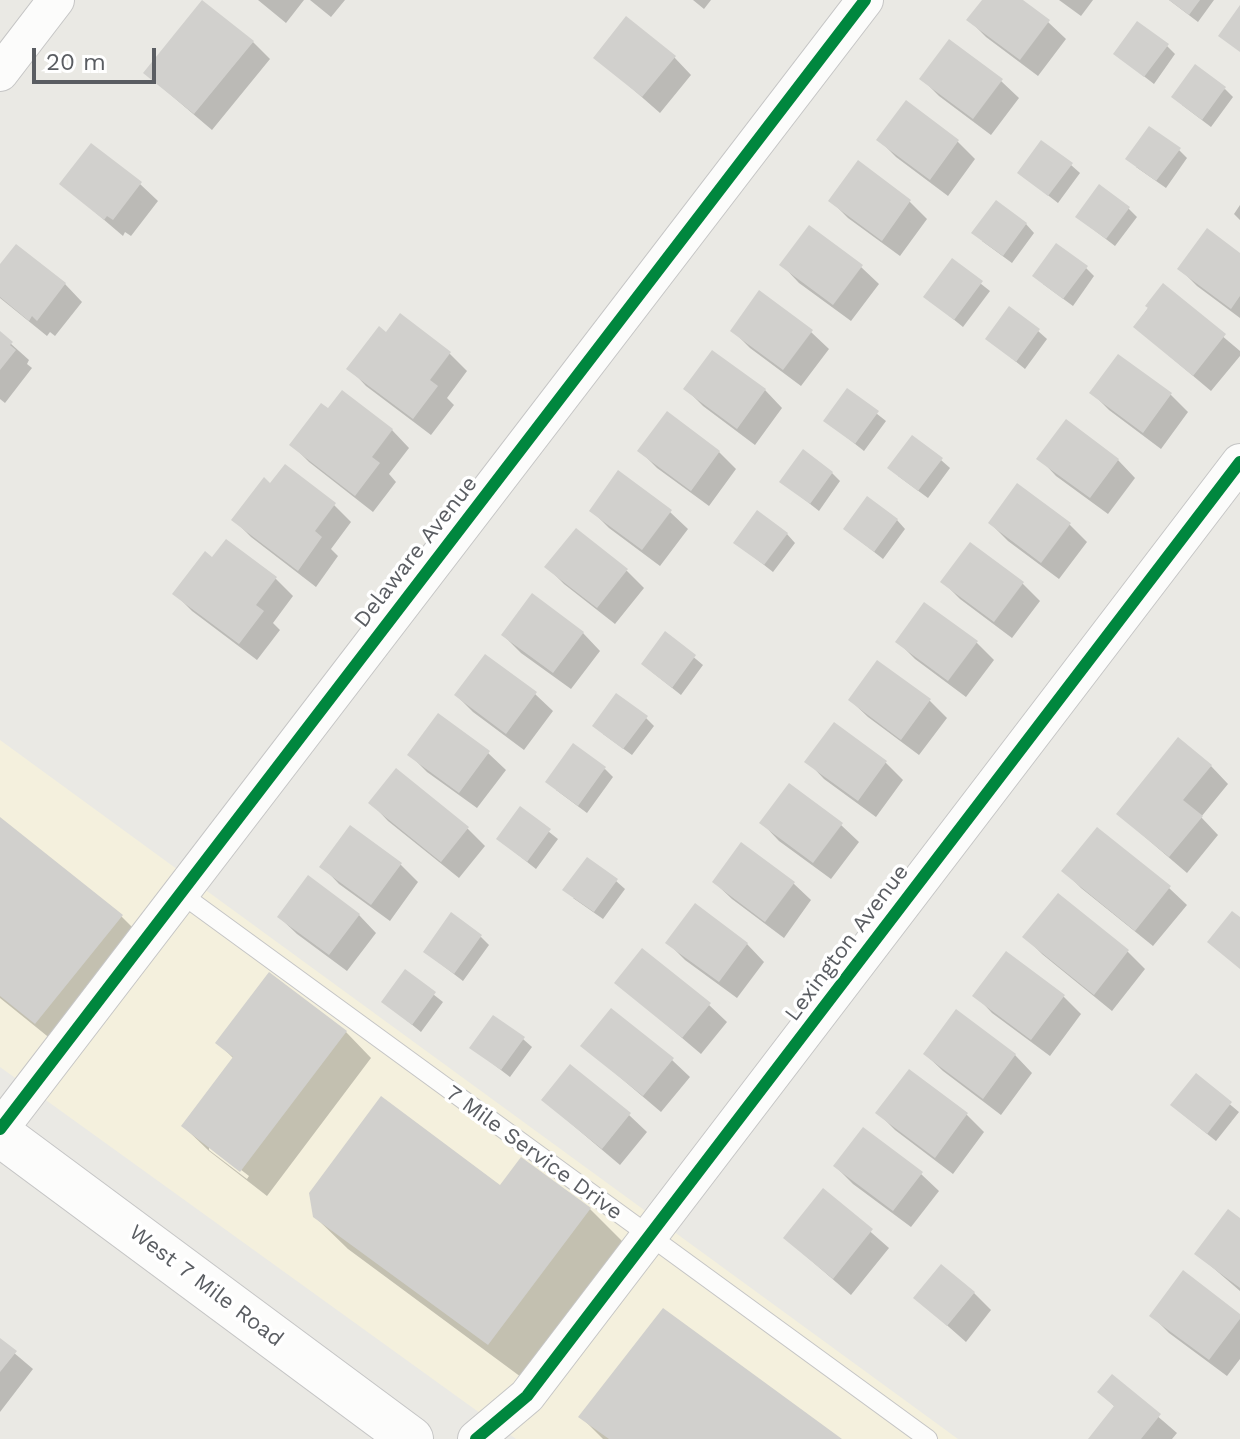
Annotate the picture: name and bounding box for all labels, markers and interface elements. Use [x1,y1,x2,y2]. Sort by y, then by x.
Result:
scale bar [36,32,160,82]
text: 20 m [46,48,106,76]
street label: Delaware Avenue [349,471,483,633]
street label: Lexington Avenue [779,859,915,1027]
street label: 7 Mile Service Drive [441,1080,627,1226]
street label: West 7 Mile Road [124,1219,288,1353]

